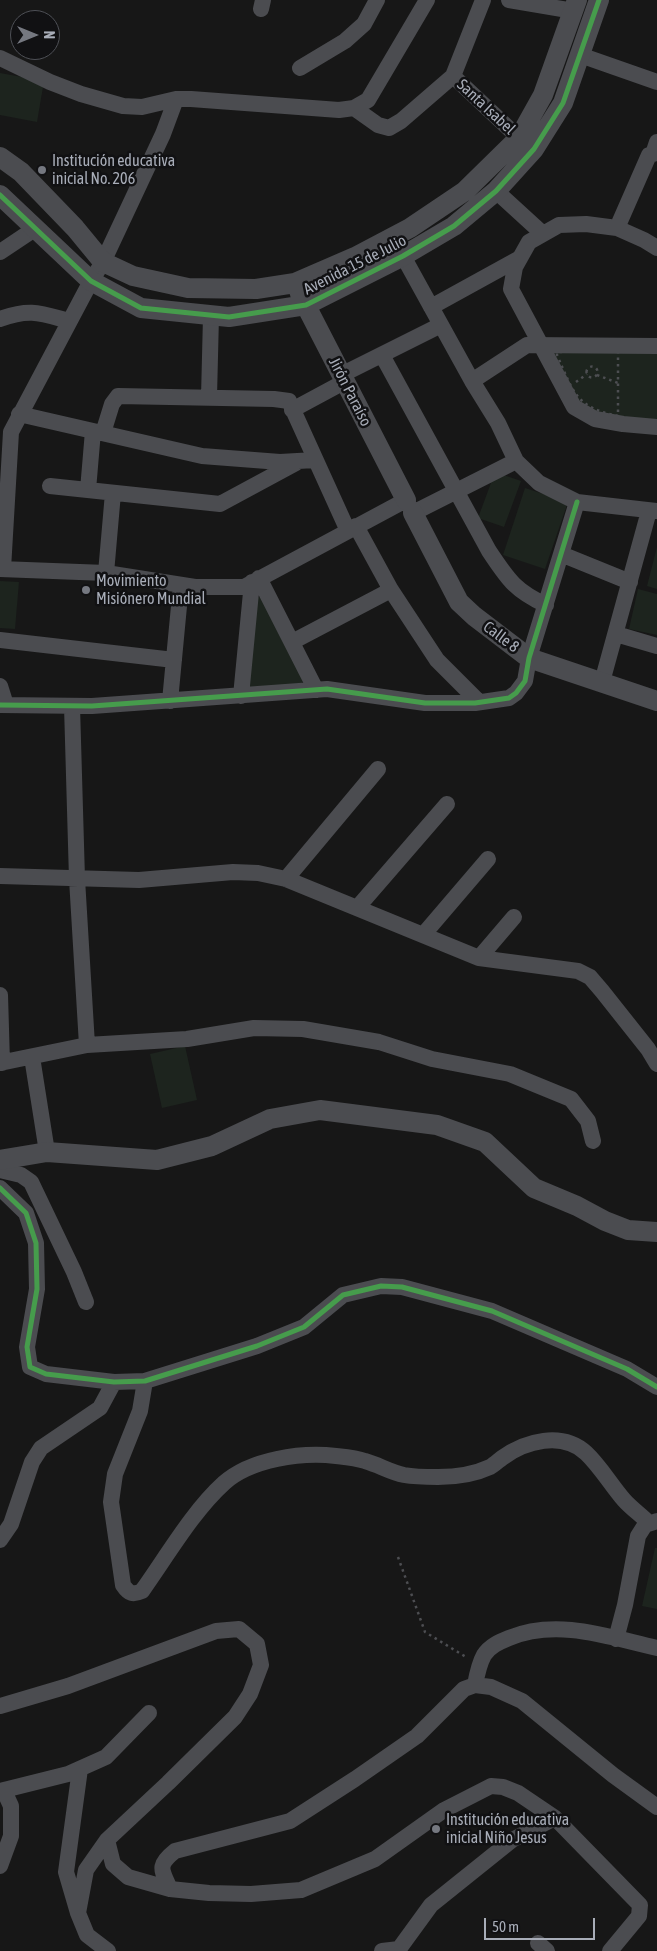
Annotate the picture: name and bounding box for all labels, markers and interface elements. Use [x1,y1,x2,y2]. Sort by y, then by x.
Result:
north arrow [10,10,60,60]
text: N [41,31,57,39]
street label: Santa Isabel [453,75,519,139]
place label: Institución educativa inicial No. 206 [52,151,175,189]
marker: Institución educativa inicial No. 206 [36,164,48,176]
street label: Avenida 15 de Julio [300,231,410,299]
street label: Jirón Paraíso [325,354,375,430]
place label: Movimiento Misiónero Mundial [96,571,206,609]
marker: Movimiento Misiónero Mundial [80,584,92,596]
street label: Calle 8 [479,617,523,657]
place label: Institución educativa inicial Niño Jesus [446,1810,569,1848]
marker: Institución educativa inicial Niño Jesus [430,1823,442,1835]
scale bar [487,1908,598,1940]
text: 50 m [492,1918,519,1935]

